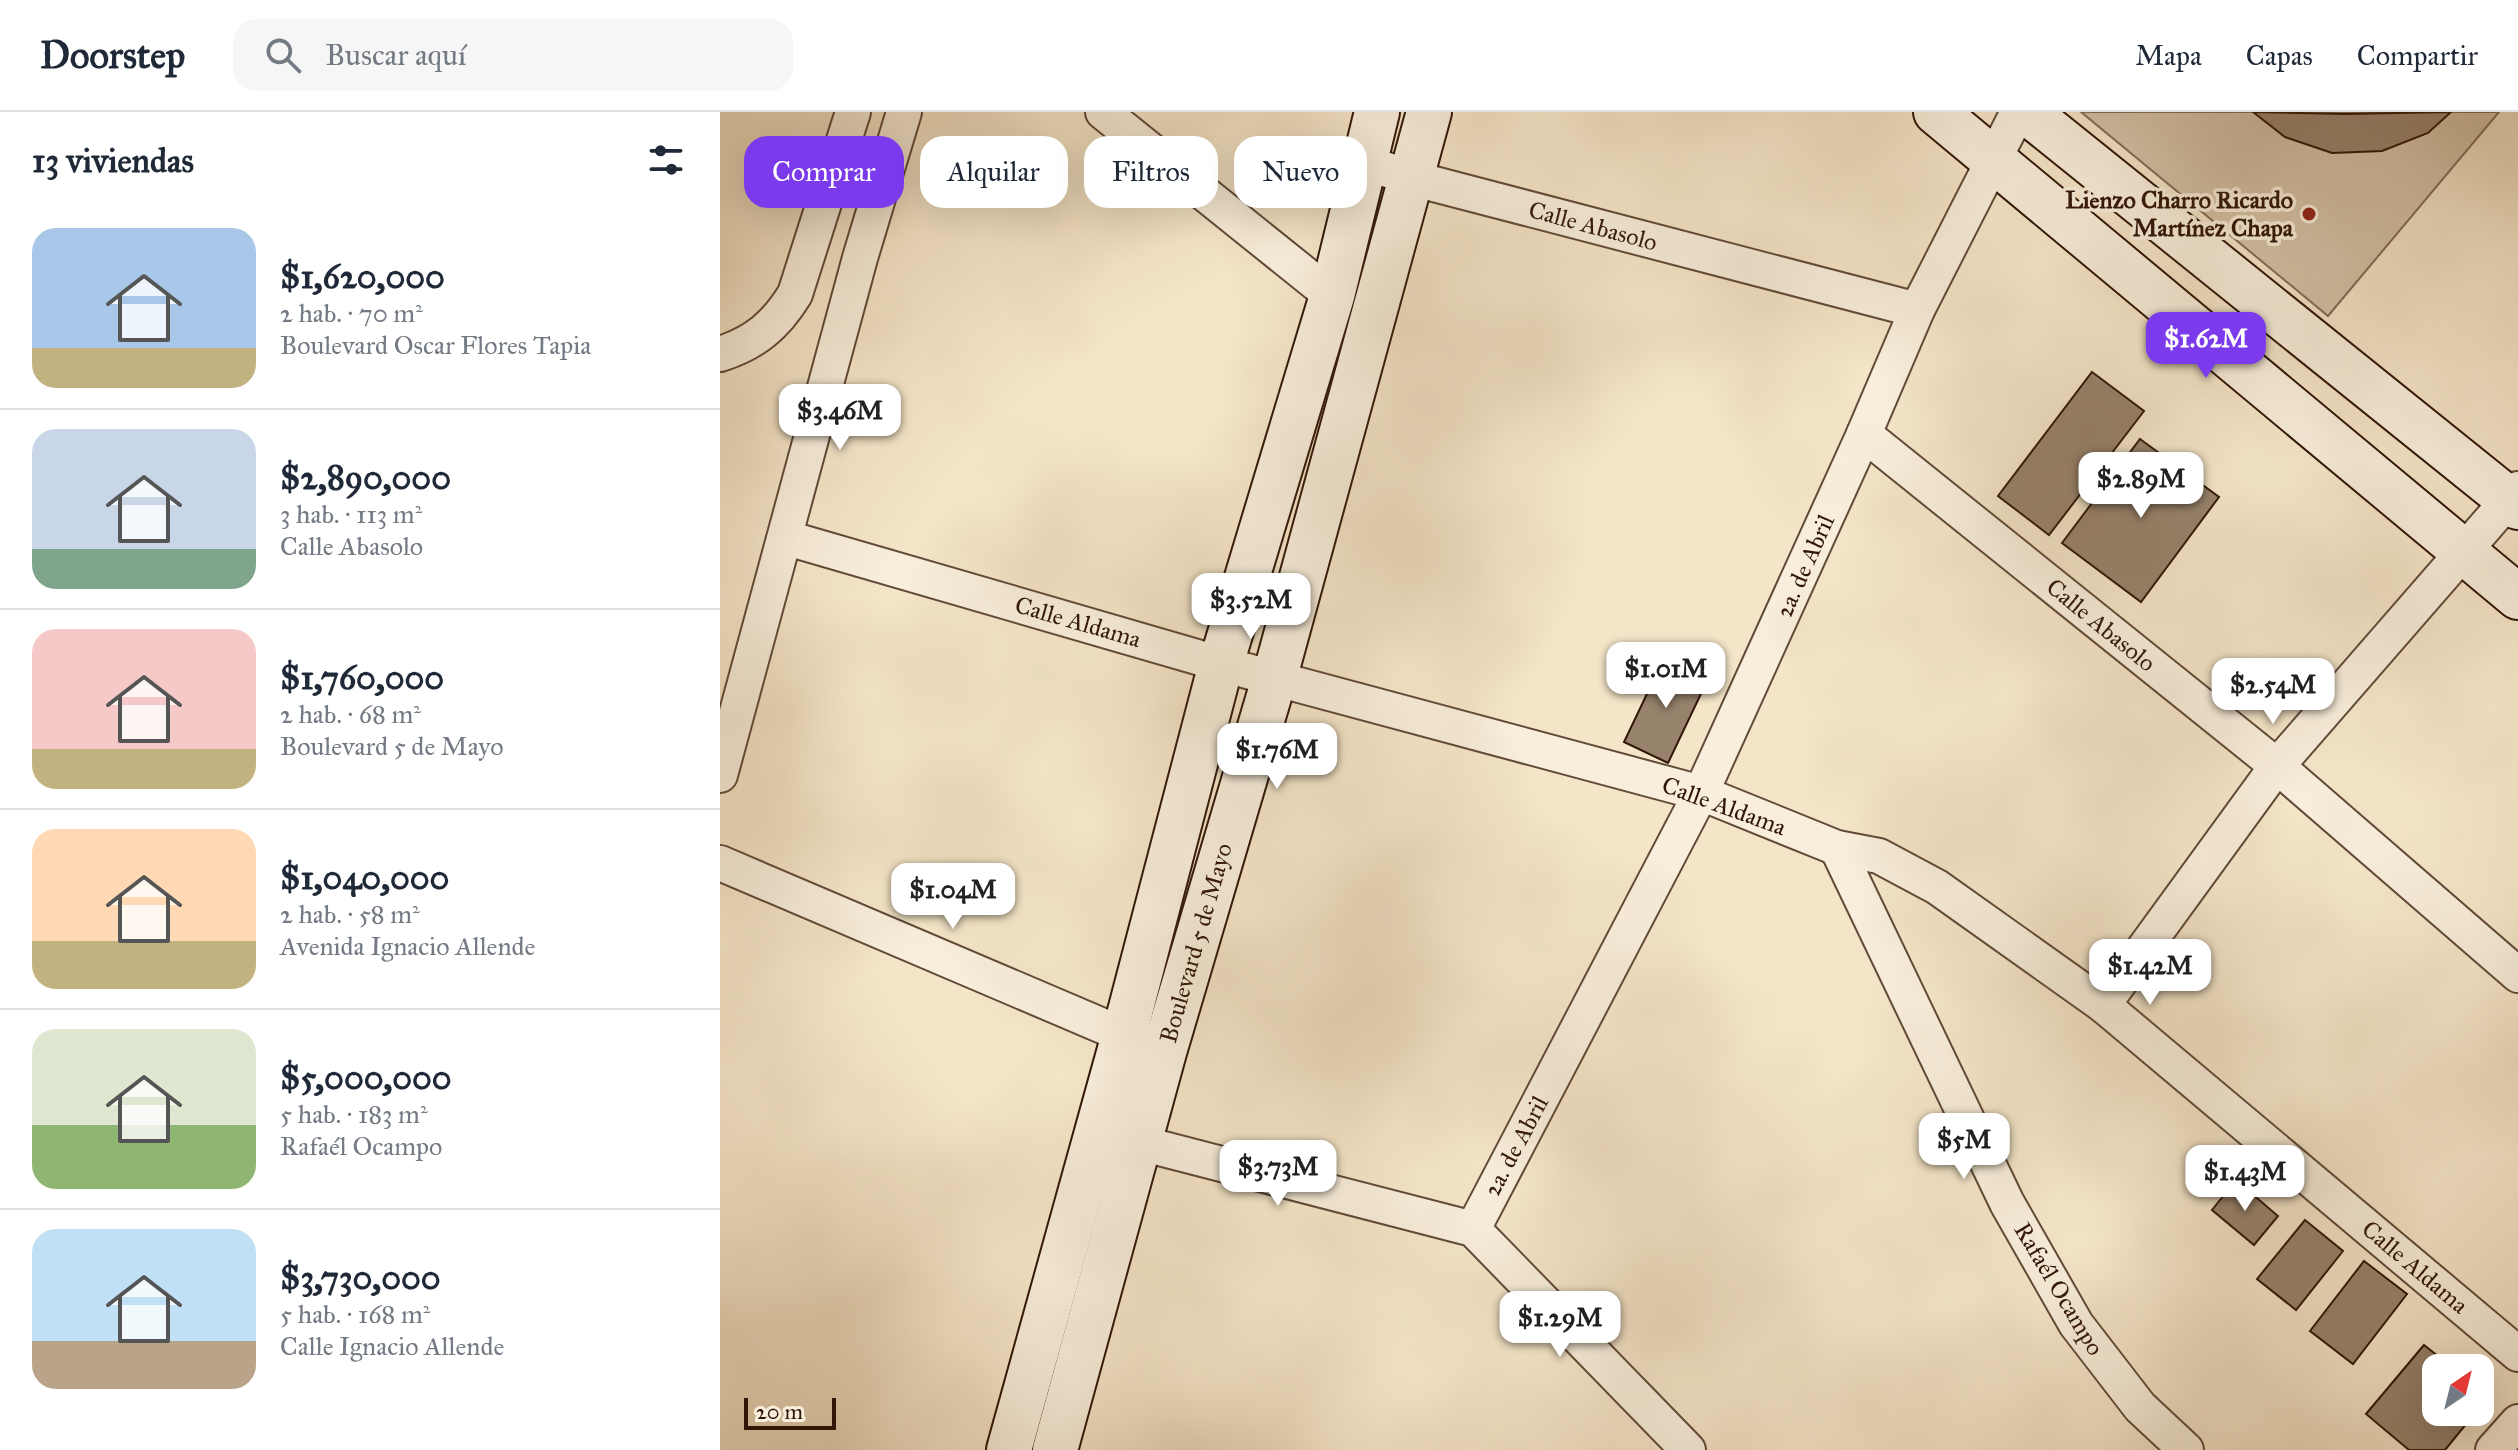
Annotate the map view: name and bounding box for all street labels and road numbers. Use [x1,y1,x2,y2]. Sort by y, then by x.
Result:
street label: Calle Abasolo [1525,194,1661,258]
street label: 2a. de Abril [1769,509,1841,622]
street label: Calle Abasolo [2040,572,2162,678]
street label: Calle Aldama [1012,590,1145,655]
street label: Calle Aldama [1658,770,1791,843]
street label: Boulevard 5 de Mayo [1153,840,1239,1046]
street label: 2a. de Abril [1477,1090,1555,1201]
street label: Calle Aldama [2356,1214,2475,1321]
street label: Rafaél Ocampo [2008,1217,2110,1361]

